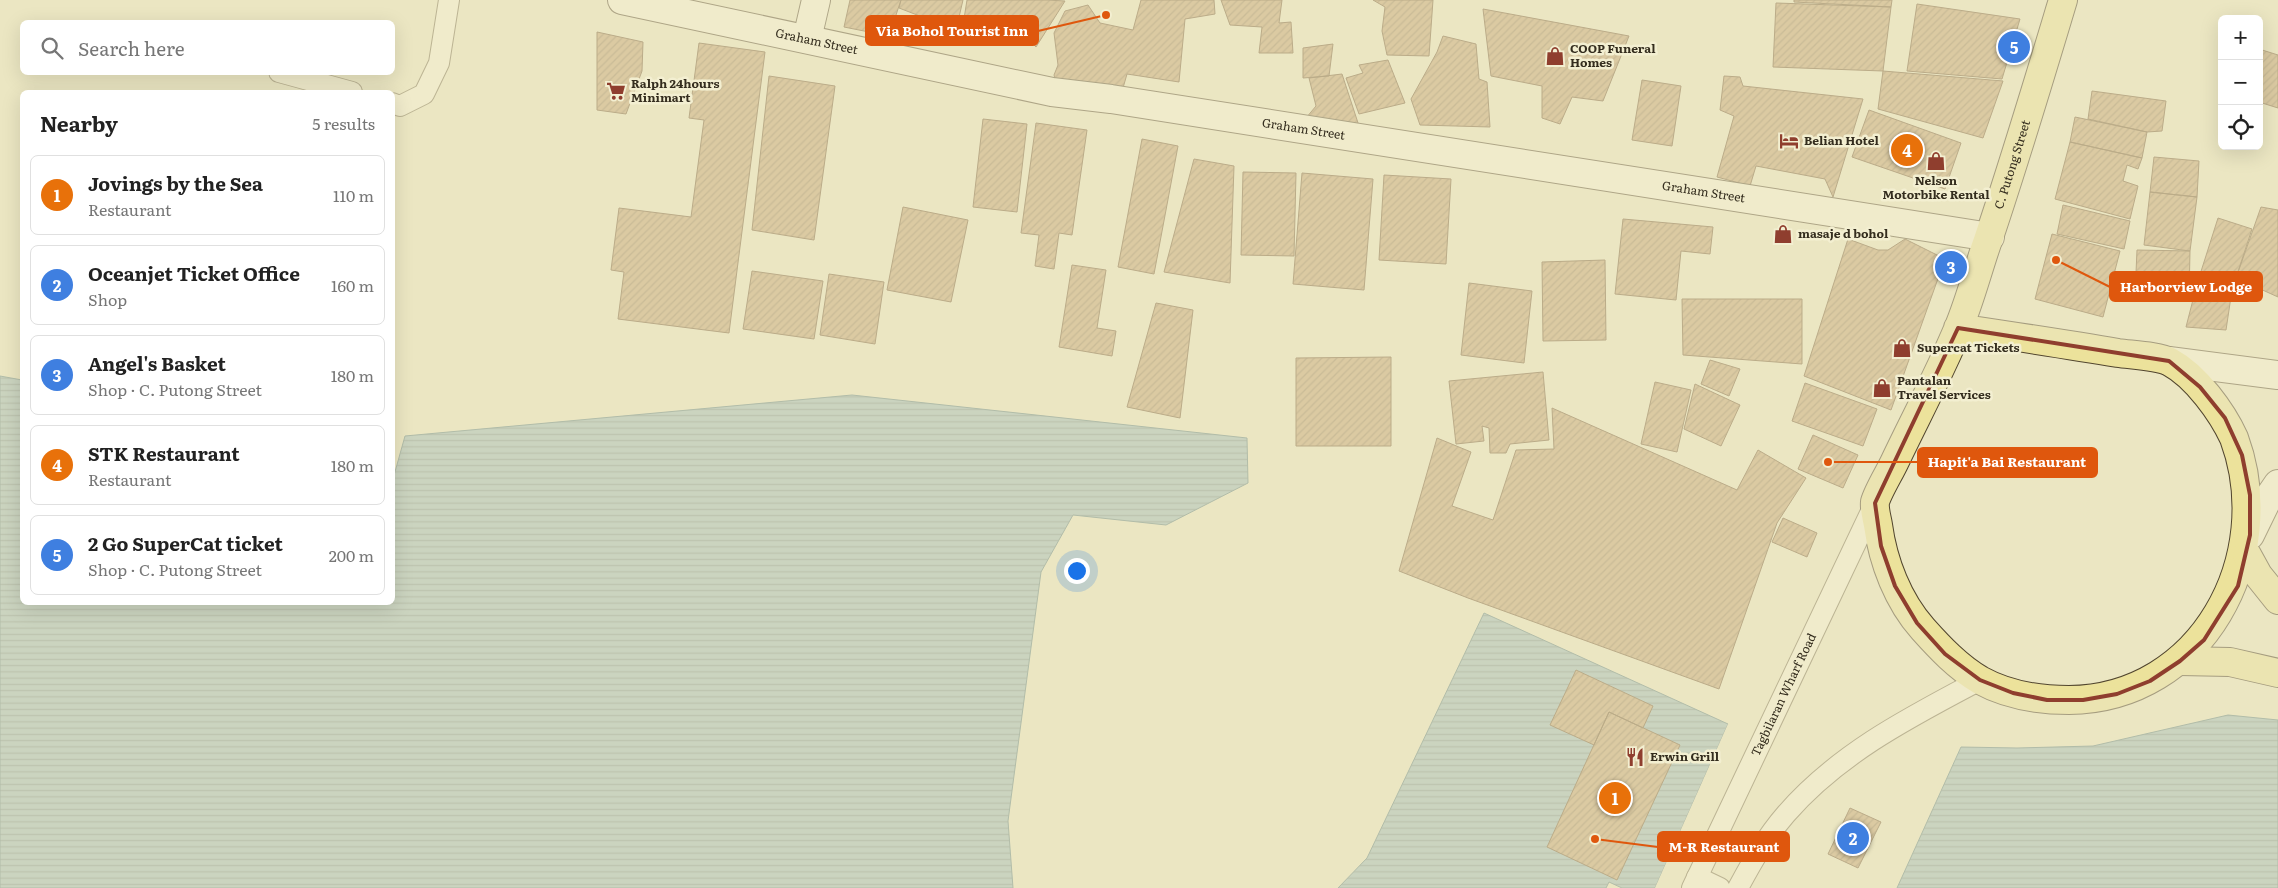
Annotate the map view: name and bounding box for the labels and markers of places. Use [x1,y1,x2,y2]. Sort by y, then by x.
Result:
callout: Via Bohol Tourist Inn [866,16,1038,45]
pin: 5 [1998,28,2030,66]
place label: COOP Funeral Homes [1570,39,1656,71]
shop icon: COOP Funeral Homes [1544,45,1566,67]
place label: Ralph 24hours Minimart [631,74,720,106]
supermarket icon: Ralph 24hours Minimart [605,80,627,102]
hotel icon: Belian Hotel [1778,130,1800,152]
place label: Belian Hotel [1804,131,1879,149]
pin: 4 [1891,131,1923,169]
shop icon: Nelson Motorbike Rental [1925,150,1947,172]
place label: Nelson Motorbike Rental [1883,171,1990,203]
shop icon: masaje d bohol [1772,223,1794,245]
place label: masaje d bohol [1798,224,1889,242]
pin: 3 [1935,248,1967,286]
callout: Harborview Lodge [2110,272,2262,301]
shop icon: Supercat Tickets [1891,337,1913,359]
place label: Supercat Tickets [1917,338,2019,356]
place label: Pantalan Travel Services [1897,371,1991,403]
shop icon: Pantalan Travel Services [1871,377,1893,399]
callout: Hapit'a Bai Restaurant [1918,448,2097,477]
restaurant icon: Erwin Grill [1624,746,1646,768]
place label: Erwin Grill [1650,747,1720,765]
pin: 1 [1599,779,1631,817]
pin: 2 [1837,819,1869,857]
callout: M-R Restaurant [1658,832,1789,861]

